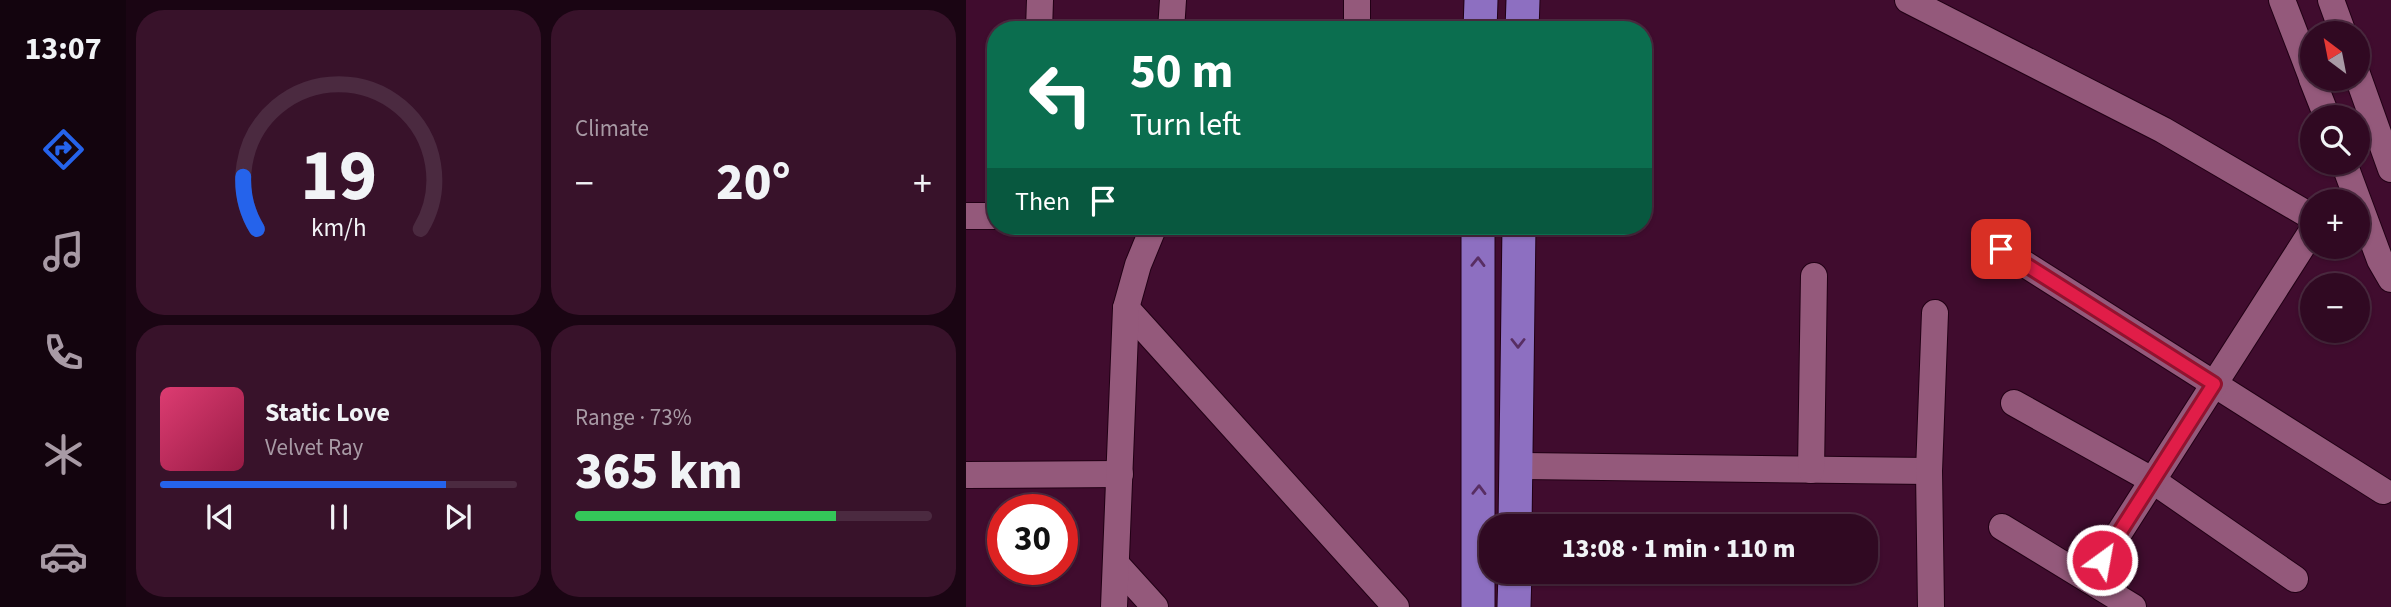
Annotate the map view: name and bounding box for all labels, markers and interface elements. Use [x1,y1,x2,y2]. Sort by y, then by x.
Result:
north arrow [2300,21,2370,91]
map controls [2300,21,2370,343]
text: 13:07 [24,26,102,72]
text: 50 m [1130,37,1234,107]
icon: left [1015,49,1106,140]
text: Turn left [1130,102,1241,148]
button: search [2300,105,2370,175]
text: Climate [575,112,649,145]
text: 19 [300,124,377,228]
icon: directions [39,125,88,174]
text: 20° [716,146,791,220]
text: − [575,157,594,211]
text: + [913,157,932,211]
icon: arrive [1084,182,1122,220]
text: Then [1015,183,1070,220]
button: + [2300,189,2370,259]
text: km/h [311,209,366,245]
pin [1971,219,2031,279]
icon: music [39,227,88,276]
icon: arrive [1982,230,2020,268]
one-way arrow [1470,257,1486,267]
button: − [2300,273,2370,343]
icon: phone [39,328,88,377]
one-way arrow [1510,338,1526,349]
text: Static Love [265,394,390,431]
text: Range · 73% [575,401,692,434]
icon: climate [39,430,88,479]
text: Velvet Ray [265,431,363,464]
text: 365 km [575,435,743,509]
one-way arrow [1471,484,1487,495]
speed limit sign: 30 [987,494,1078,585]
icon: previous [201,498,239,536]
icon: pause [320,498,358,536]
icon: next [439,498,477,536]
position arrow [2065,523,2139,597]
text: 13:08 · 1 min · 110 m [1562,530,1795,567]
icon: car [39,532,88,581]

